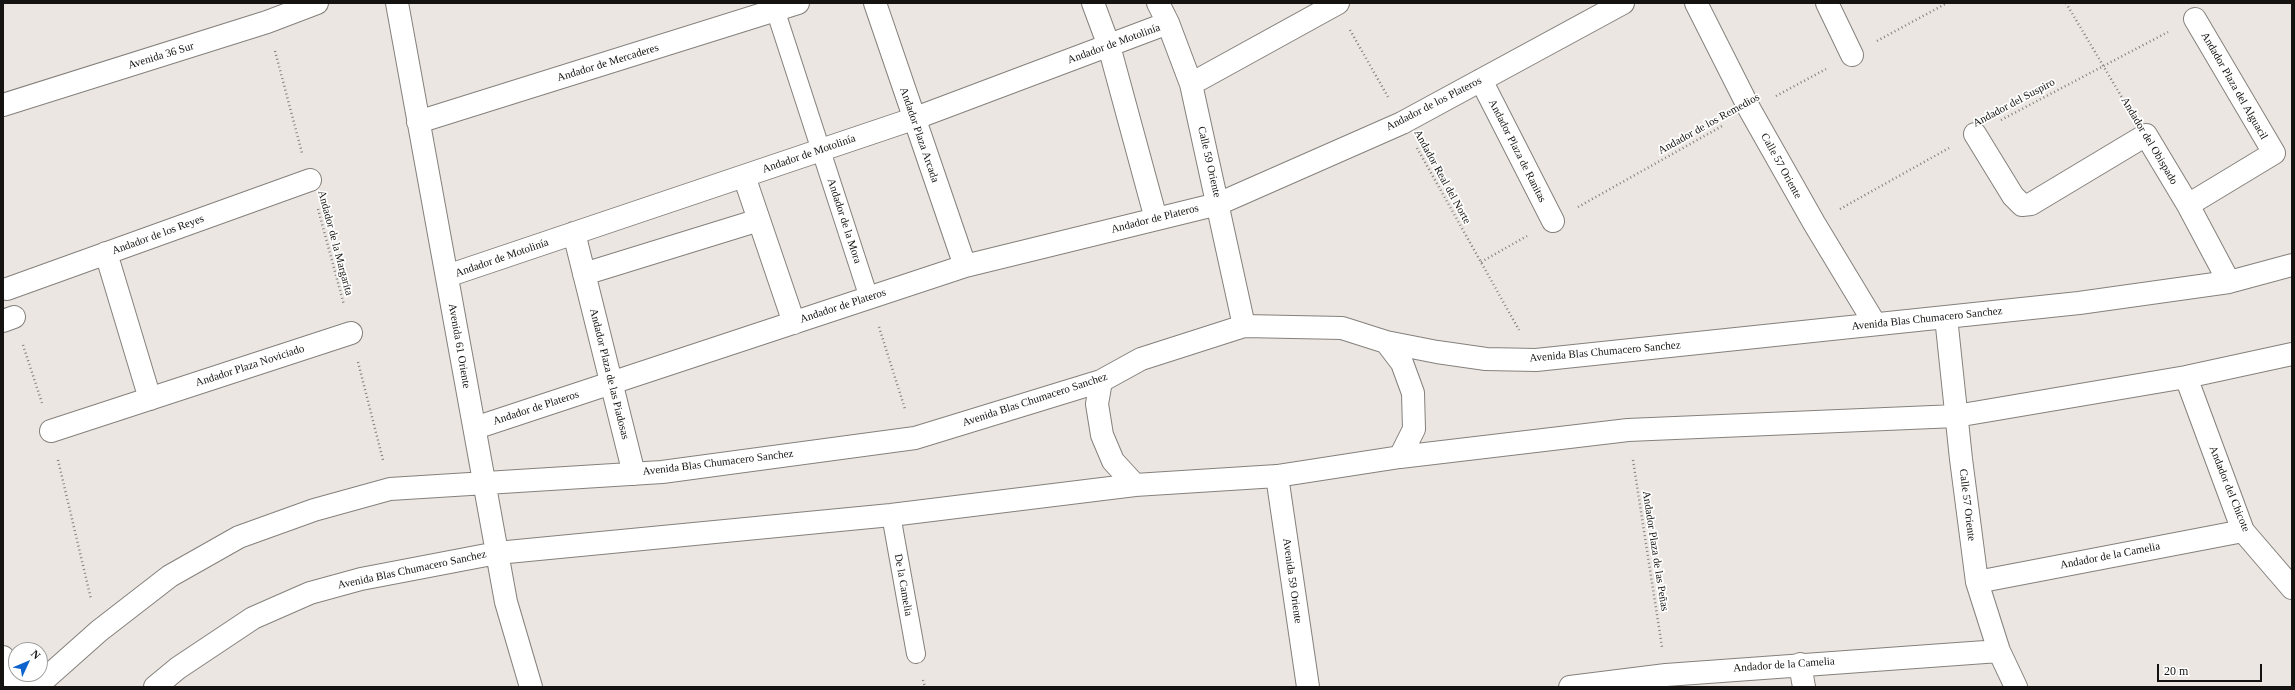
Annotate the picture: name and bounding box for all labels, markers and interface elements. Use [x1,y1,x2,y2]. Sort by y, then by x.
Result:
street label: Andador de Motolinía [1066,21,1162,67]
street label: Andador Plaza del Alguacil [2198,30,2270,142]
street label: Avenida 36 Sur [126,40,196,72]
street label: Andador de Mercaderes [556,41,660,85]
street label: Andador de los Plateros [1384,74,1484,134]
street label: Andador del Suspiro [1971,76,2057,130]
street label: Andador Plaza Arcada [897,86,941,184]
street label: Andador de los Remedios [1656,91,1762,157]
street label: Andador del Obispado [2118,95,2180,187]
street label: Andador Plaza de Ranitas [1485,97,1549,205]
street label: Calle 59 Oriente [1194,125,1224,199]
street label: Andador Real del Norte [1411,128,1473,226]
street label: Calle 57 Oriente [1758,131,1804,201]
street label: Andador de Motolinía [761,132,857,176]
street label: Andador de la Mora [824,177,864,265]
street label: Andador de la Margarita [315,189,355,297]
street label: Andador de Plateros [1110,202,1200,236]
street label: Andador de los Reyes [110,212,206,258]
street label: Andador de Motolinía [454,236,550,280]
street label: Andador de Plateros [798,286,888,326]
street label: Avenida 61 Oriente [445,303,473,389]
street label: Avenida Blas Chumacero Sanchez [1851,305,2003,333]
street label: Andador Plaza de las Piadosas [586,307,632,441]
street label: Avenida Blas Chumacero Sanchez [1529,339,1681,365]
street label: Andador Plaza Noviciado [194,342,306,390]
street label: Avenida Blas Chumacero Sanchez [961,370,1109,430]
street label: Andador de Plateros [491,388,581,428]
street label: Andador del Chicote [2206,444,2252,534]
street label: Avenida Blas Chumacero Sanchez [642,447,794,479]
street label: Calle 57 Oriente [1956,468,1978,542]
street label: Andador Plaza de las Peñas [1639,490,1671,612]
street label: Avenida 59 Oriente [1279,538,1305,624]
street label: Andador de la Camelia [2059,540,2161,572]
street label: Avenida Blas Chumacero Sanchez [336,548,488,592]
street label: De la Camelia [891,553,915,617]
north arrow [8,642,48,682]
text: N [29,647,43,661]
street label: Andador de la Camelia [1733,655,1835,675]
scale bar [2159,656,2264,682]
text: 20 m [2164,664,2188,678]

